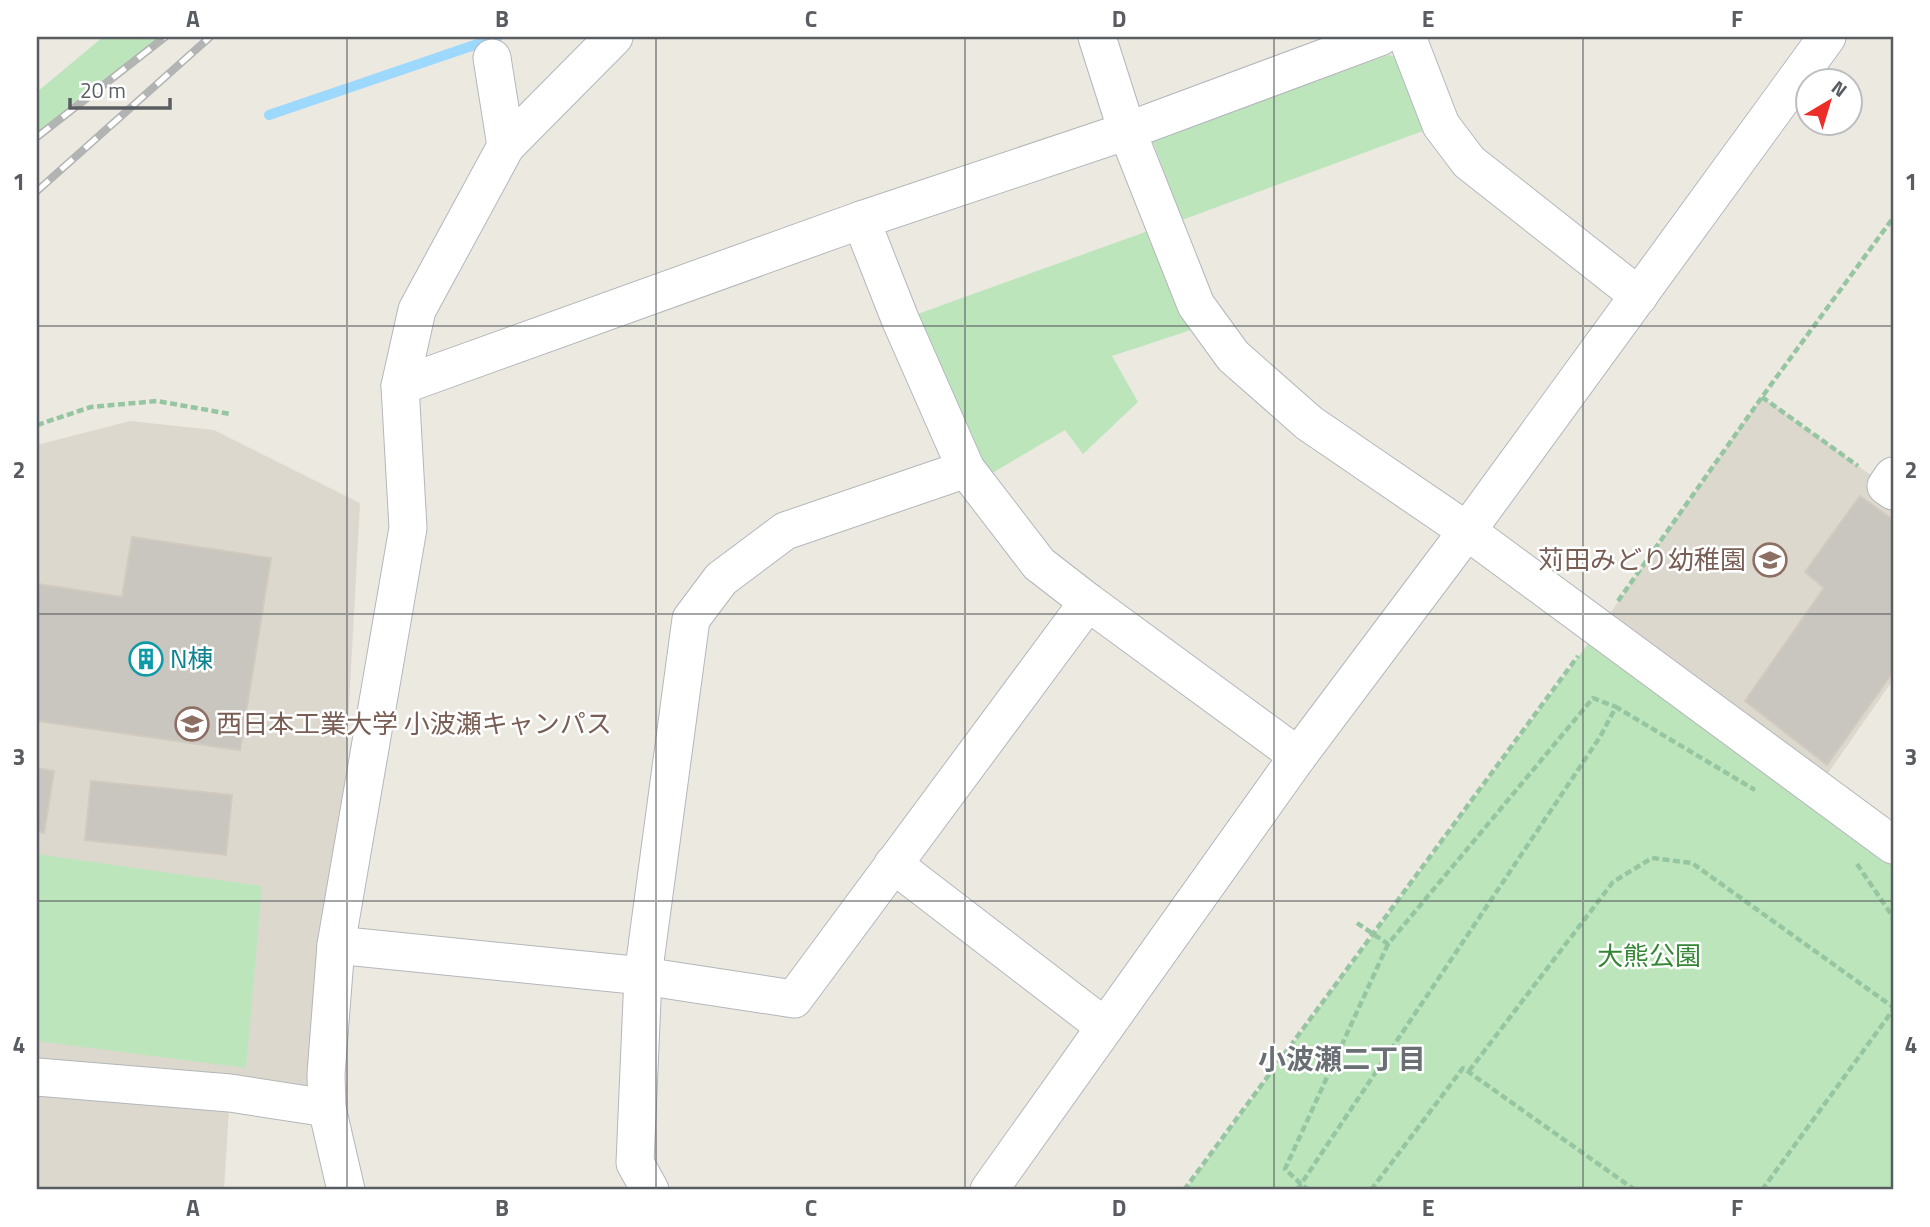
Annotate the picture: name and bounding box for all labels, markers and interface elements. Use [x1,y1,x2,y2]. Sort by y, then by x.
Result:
text: A [186,1,200,36]
text: B [495,1,509,36]
text: C [805,1,817,36]
text: D [1112,1,1126,36]
text: E [1422,1,1434,36]
text: F [1731,1,1743,36]
scale bar [70,66,170,110]
north arrow [1794,66,1864,136]
text: N [1826,73,1854,104]
text: 20 m [80,74,126,106]
text: 1 [13,164,25,199]
text: 1 [1905,164,1917,199]
text: 2 [13,452,25,487]
text: 2 [1905,452,1917,487]
place label: 苅田みどり幼稚園 [1538,540,1746,579]
school or university icon: 苅田みどり幼稚園 [1751,541,1789,579]
place label: N棟 [170,639,214,678]
building icon: N棟 [127,640,165,678]
place label: 西日本工業大学 小波瀬キャンパス [216,704,612,743]
school or university icon: 西日本工業大学 小波瀬キャンパス [173,705,211,743]
text: 3 [13,739,25,774]
text: 3 [1905,739,1917,774]
park label: 大熊公園 [1597,936,1701,975]
text: 4 [13,1027,25,1062]
text: 4 [1905,1027,1917,1062]
district label: 小波瀬二丁目 [1258,1037,1426,1080]
text: A [186,1190,200,1225]
text: B [495,1190,509,1225]
text: C [805,1190,817,1225]
text: D [1112,1190,1126,1225]
text: E [1422,1190,1434,1225]
text: F [1731,1190,1743,1225]

